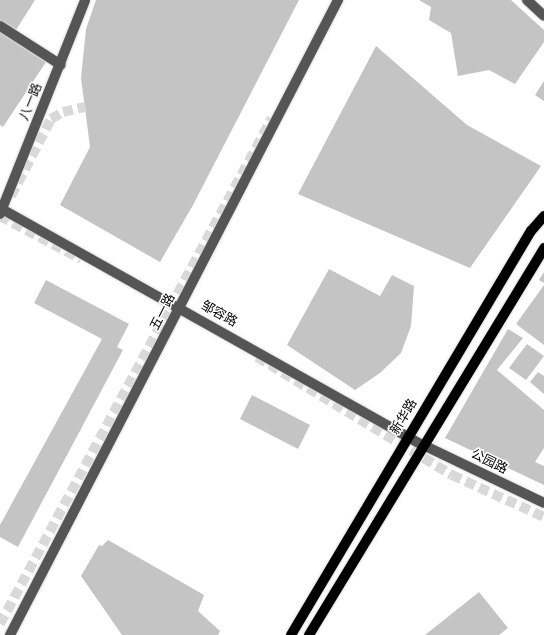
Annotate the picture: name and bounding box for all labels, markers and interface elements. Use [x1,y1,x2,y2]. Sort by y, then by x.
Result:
street label: 八一路 [16,81,46,123]
street label: 五一路 [147,291,179,333]
street label: 邹容路 [198,298,240,330]
street label: 新华路 [387,396,421,438]
street label: 公园路 [468,446,510,478]

